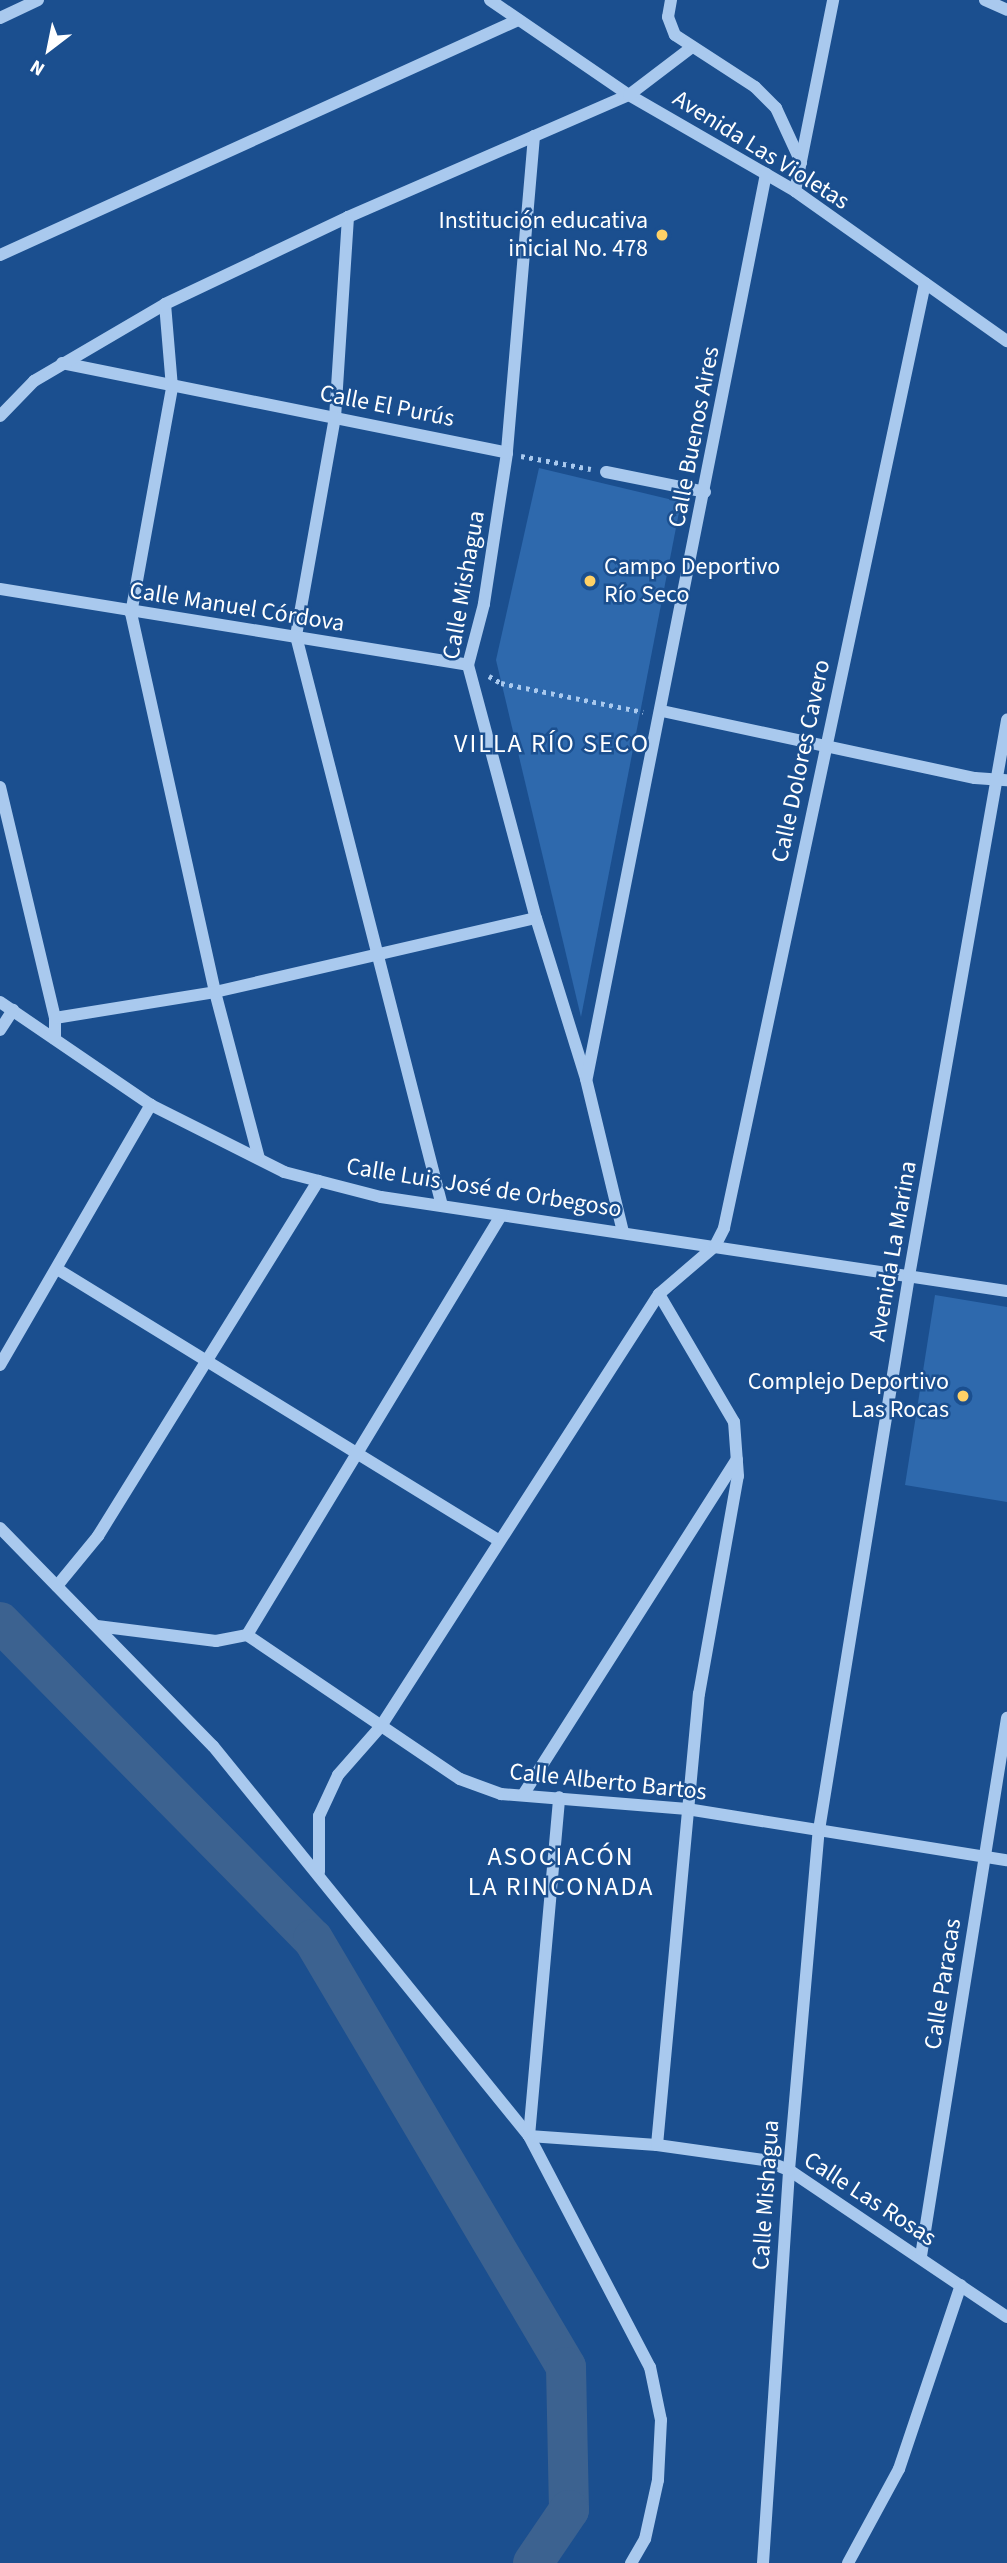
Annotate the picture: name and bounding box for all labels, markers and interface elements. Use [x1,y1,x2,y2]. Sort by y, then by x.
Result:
north arrow [14,14,84,84]
text: N [25,52,50,82]
street label: Avenida Las Violetas [667,84,855,216]
place label: Institución educativa inicial No. 478 [438,207,648,263]
marker: Institución educativa inicial No. 478 [654,227,670,243]
street label: Calle Buenos Aires [662,344,726,530]
street label: Calle El Purús [317,379,457,433]
street label: Calle Mishagua [437,508,491,662]
place label: Campo Deportivo Río Seco [604,553,780,609]
marker: Campo Deportivo Río Seco [582,573,598,589]
street label: Calle Manuel Córdova [128,576,346,638]
street label: Calle Dolores Cavero [765,657,837,865]
district label: VILLA RÍO SECO [456,728,648,760]
street label: Calle Luis José de Orbegoso [344,1152,624,1224]
street label: Avenida La Marina [863,1159,923,1343]
place label: Complejo Deportivo Las Rocas [748,1368,949,1424]
marker: Complejo Deportivo Las Rocas [955,1388,971,1404]
street label: Calle Alberto Bartos [508,1757,708,1807]
district label: ASOCIACÓN LA RINCONADA [469,1841,653,1902]
street label: Calle Paracas [918,1917,968,2051]
street label: Calle Mishagua [746,2119,786,2271]
street label: Calle Las Rosas [798,2146,942,2252]

